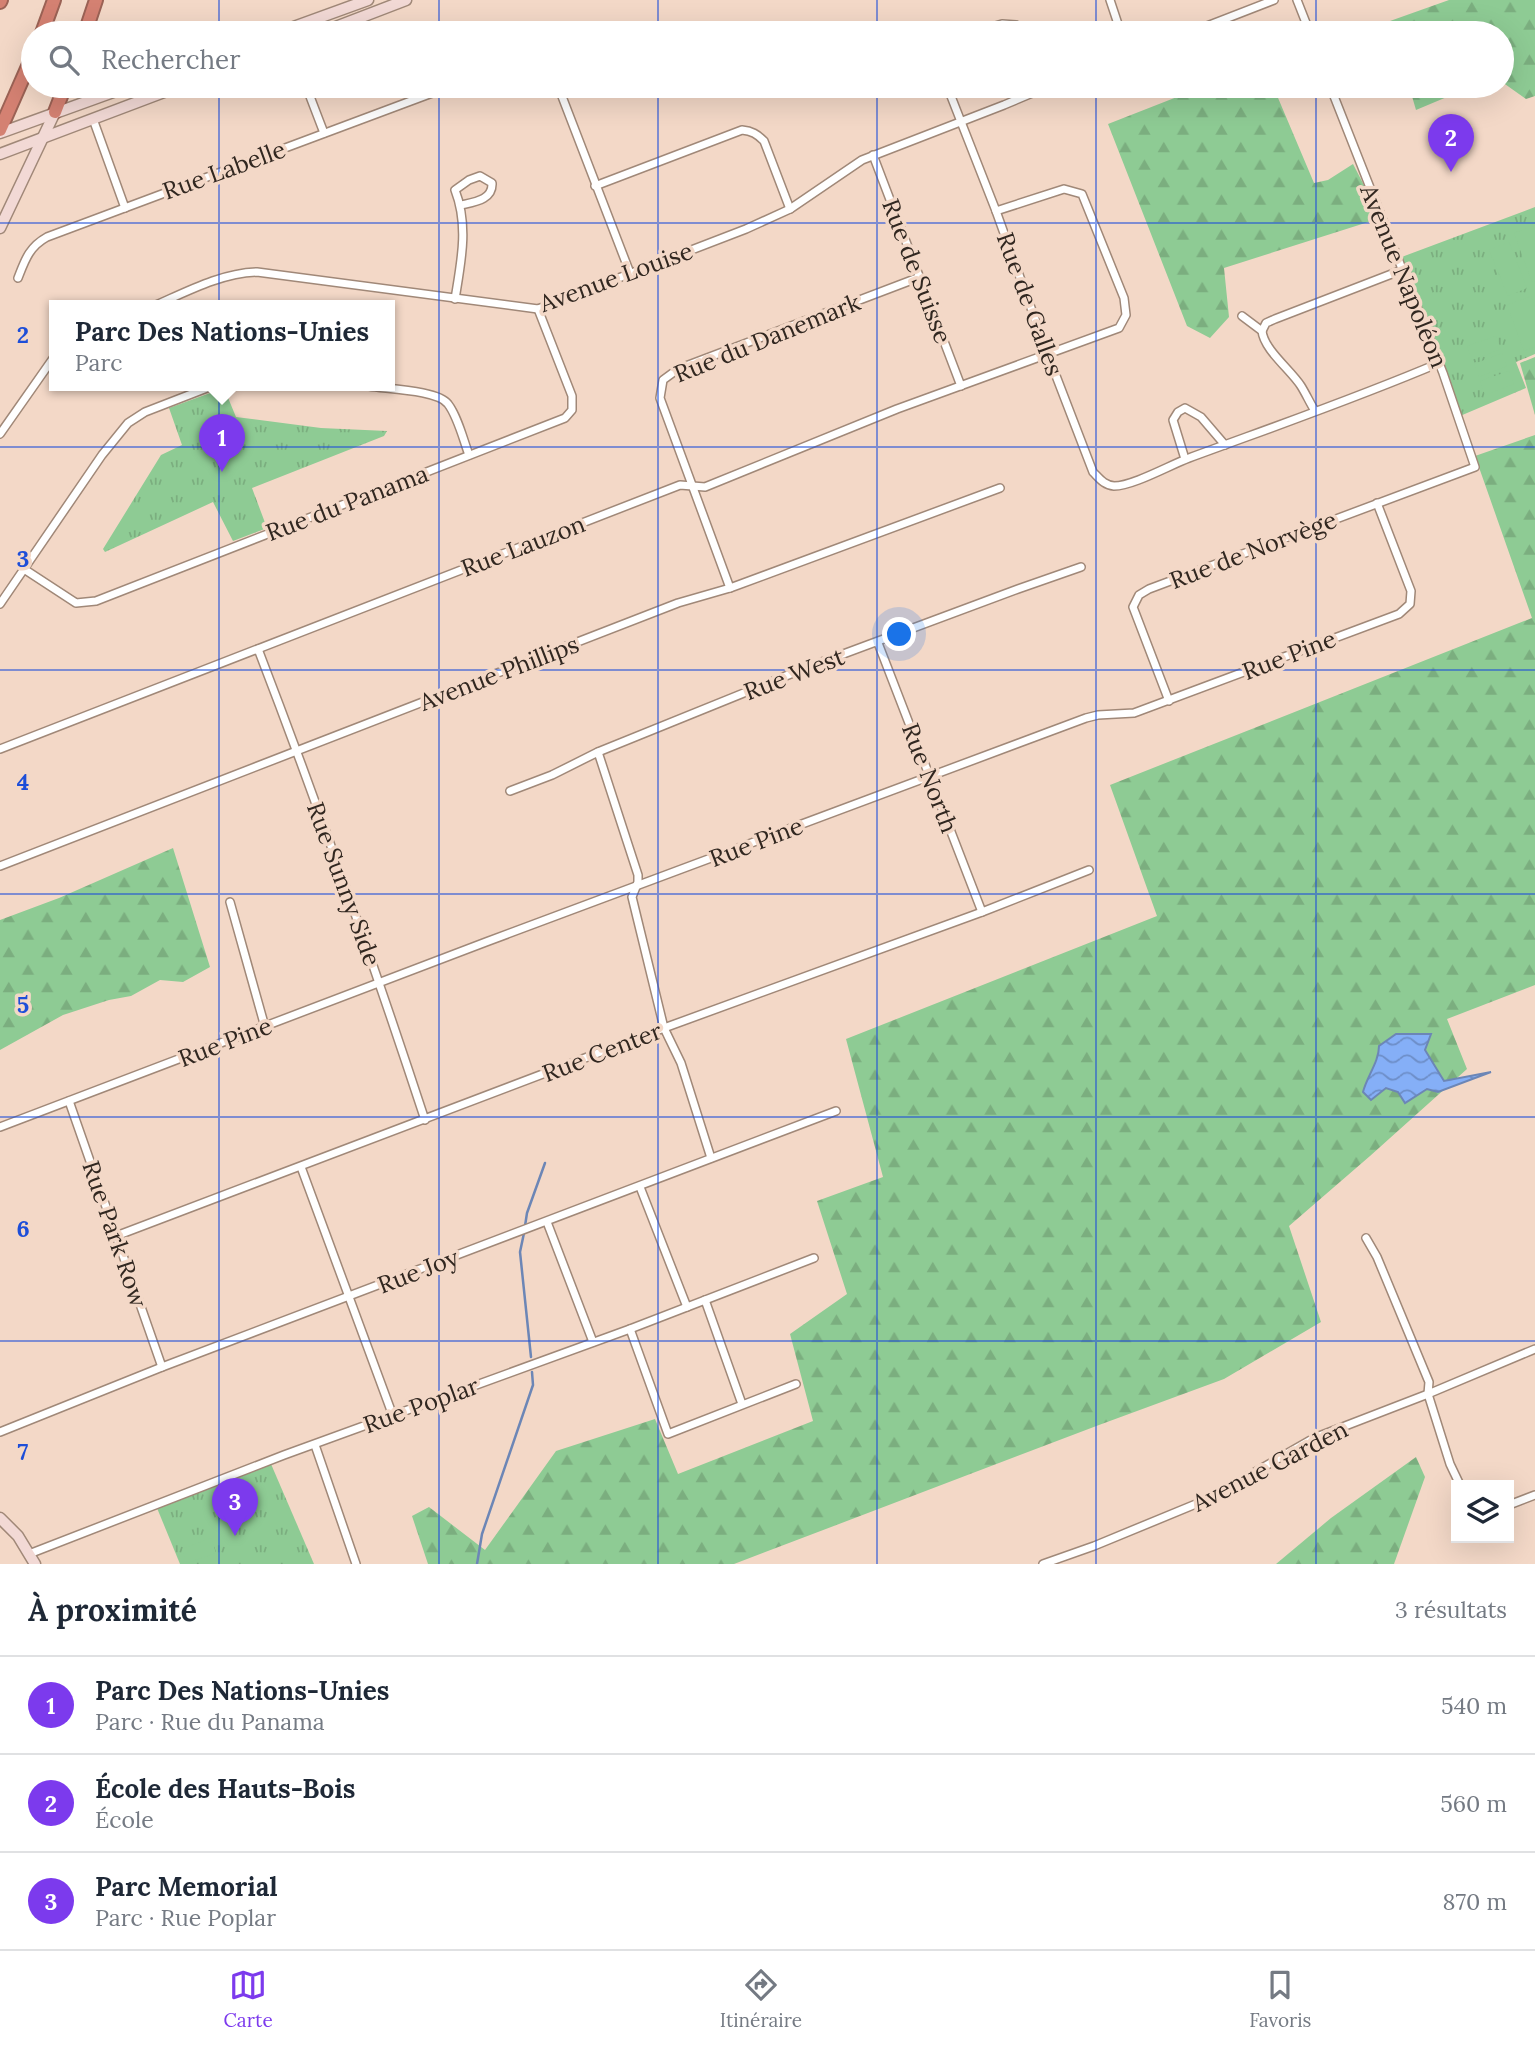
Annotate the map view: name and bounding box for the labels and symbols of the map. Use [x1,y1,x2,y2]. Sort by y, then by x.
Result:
pin: 2 [1428,114,1474,172]
street label: Rue Labelle [158,133,290,207]
street label: Avenue Napoléon [1353,179,1455,372]
street label: Rue de Suisse [875,194,959,348]
street label: Rue de Galles [990,228,1070,380]
street label: Avenue Louise [534,235,697,319]
street label: Rue du Danemark [669,286,865,390]
text: 2 [17,320,29,349]
pin: 1 [199,414,245,472]
street label: Rue du Panama [262,458,432,548]
street label: Rue de Norvège [1165,504,1341,596]
street label: Rue Lauzon [457,508,589,584]
text: 3 [17,544,29,573]
your location [882,617,916,651]
street label: Rue Pine [1238,623,1340,687]
street label: Avenue Phillips [414,628,583,718]
street label: Rue West [739,640,849,707]
street label: Rue North [895,719,965,837]
text: 4 [17,767,29,796]
street label: Rue Sunny Side [300,798,388,970]
street label: Rue Pine [705,810,807,874]
text: 5 [17,990,29,1019]
street label: Rue Pine [174,1010,276,1074]
street label: Rue Center [538,1015,667,1089]
street label: Rue Park Row [75,1157,155,1312]
text: 6 [16,1214,30,1243]
street label: Rue Joy [373,1241,463,1301]
street label: Rue Poplar [359,1370,484,1440]
street label: Avenue Garden [1186,1413,1353,1519]
text: 7 [18,1437,29,1466]
pin: 3 [212,1478,258,1536]

